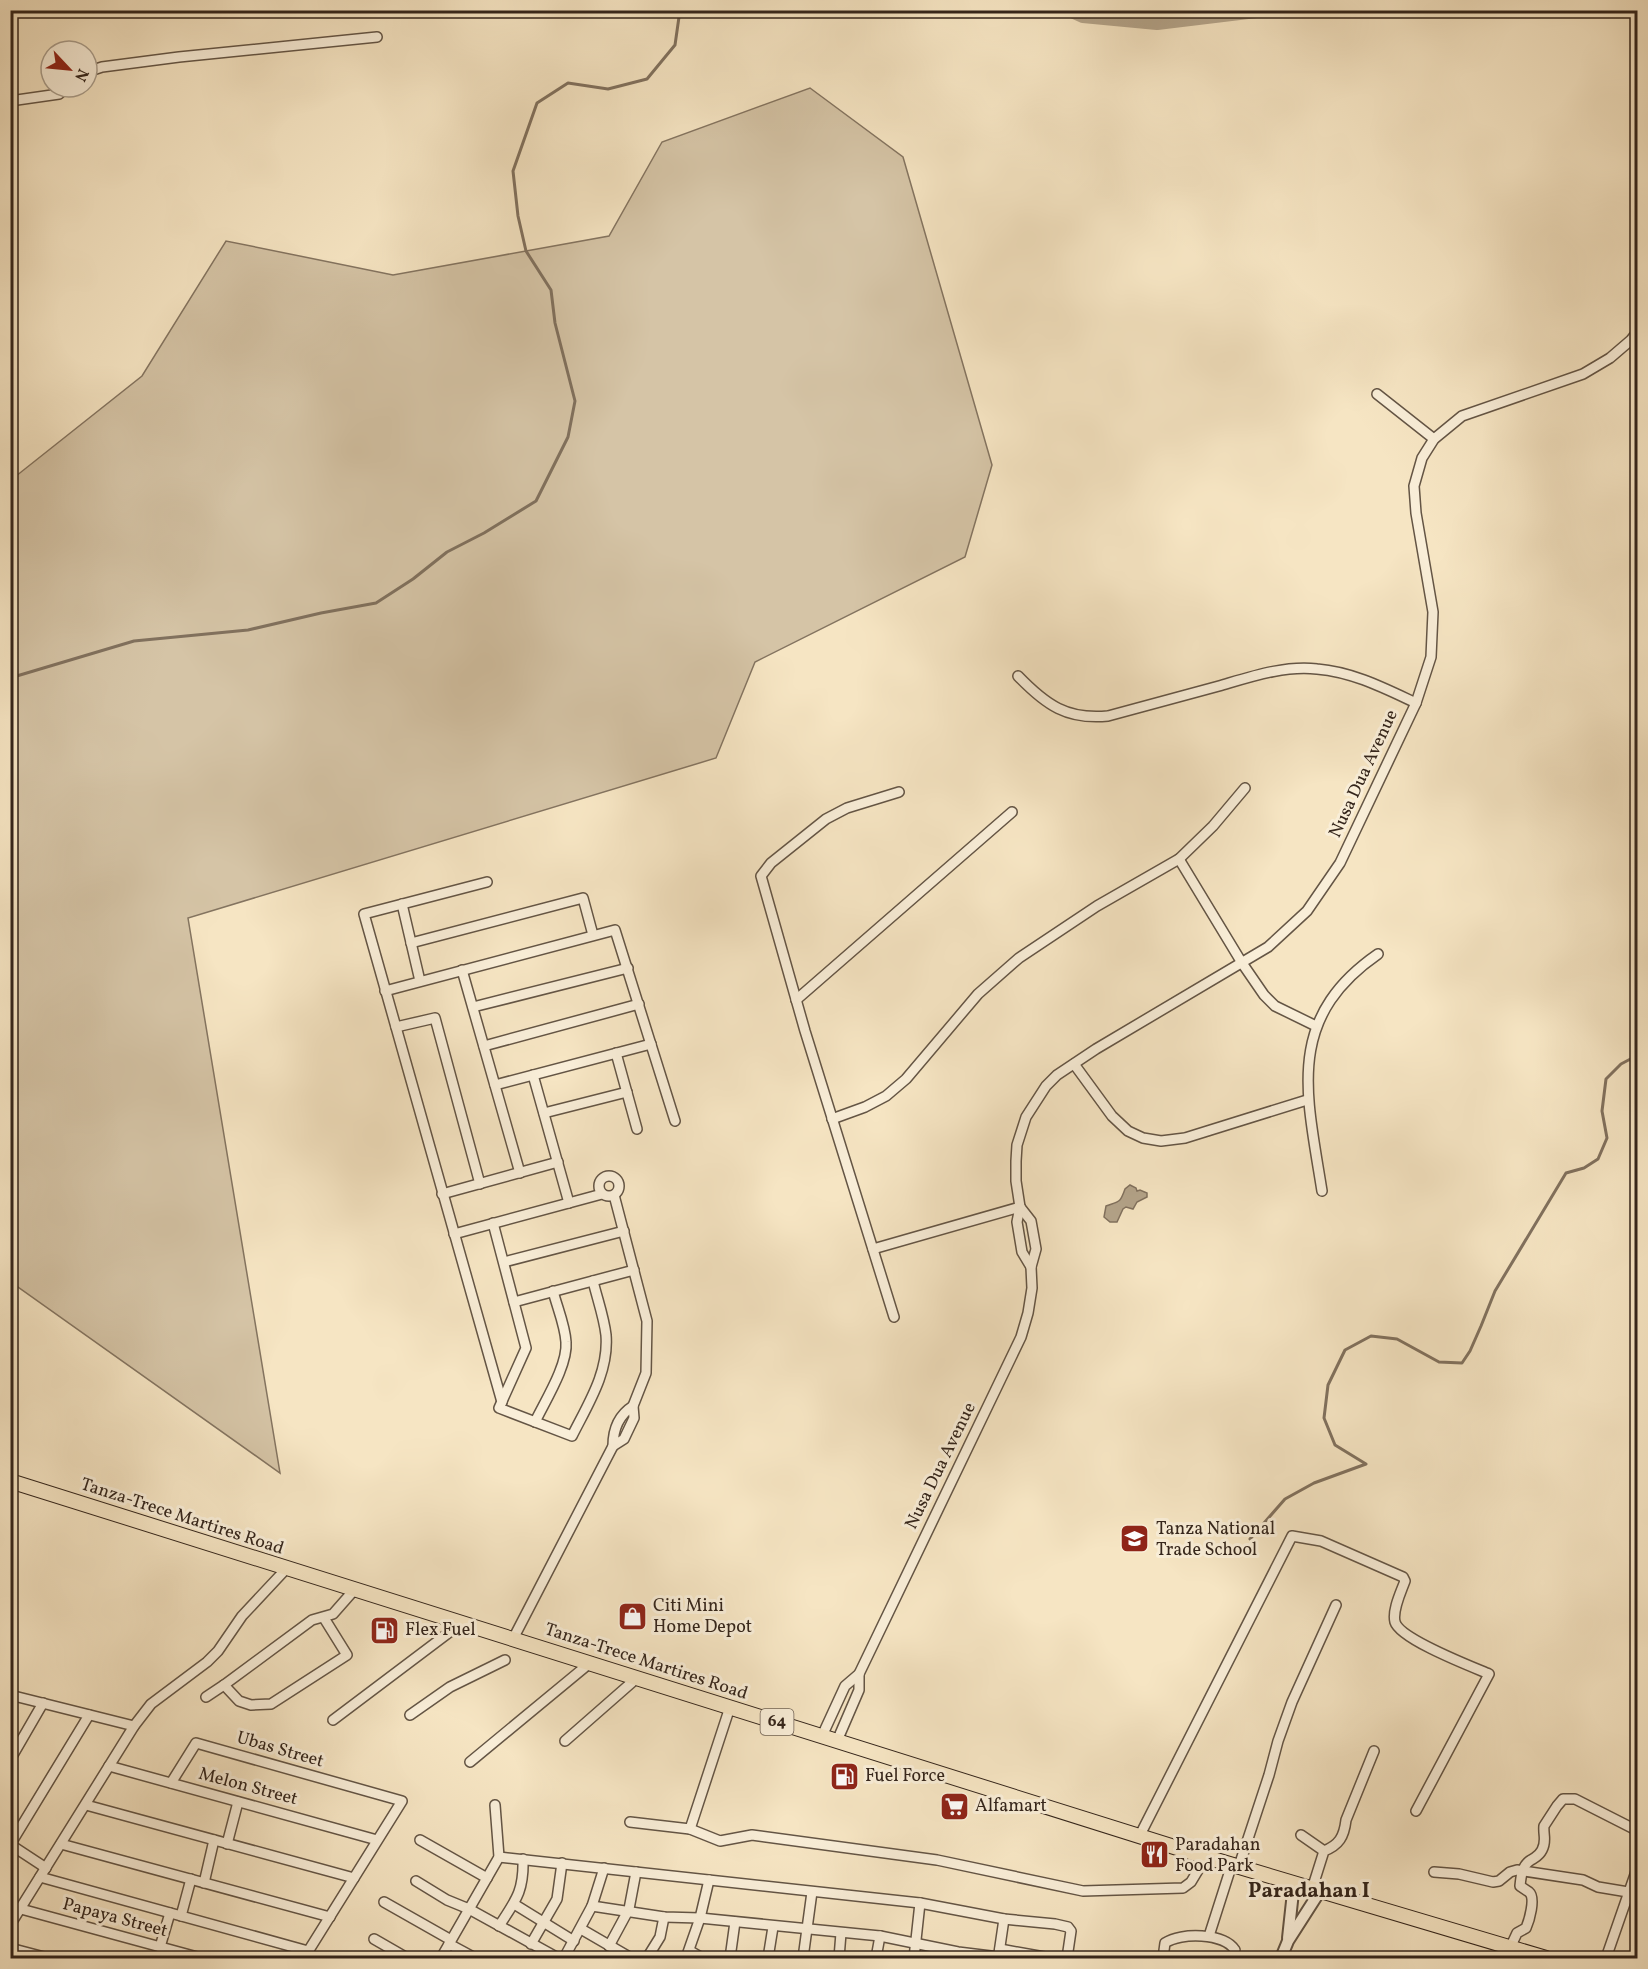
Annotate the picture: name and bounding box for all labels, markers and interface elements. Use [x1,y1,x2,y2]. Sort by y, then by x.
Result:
north arrow [39,39,99,99]
text: N [68,65,93,85]
street label: Nusa Dua Avenue [1323,706,1405,842]
street label: Nusa Dua Avenue [899,1398,983,1534]
street label: Tanza-Trece Martires Road [77,1472,287,1562]
place label: Tanza National Trade School [1156,1517,1275,1563]
school or university icon: Tanza National Trade School [1119,1523,1151,1555]
place label: Citi Mini Home Depot [653,1594,752,1640]
shop icon: Citi Mini Home Depot [616,1600,648,1632]
fuel station icon: Flex Fuel [368,1614,400,1646]
street label: Tanza-Trece Martires Road [541,1617,751,1707]
place label: Flex Fuel [405,1618,476,1643]
road number: 64 [760,1709,794,1735]
street label: Ubas Street [234,1726,326,1774]
fuel station icon: Fuel Force [828,1760,860,1792]
street label: Melon Street [196,1762,300,1812]
place label: Fuel Force [865,1764,945,1789]
supermarket icon: Alfamart [938,1790,970,1822]
place label: Alfamart [975,1794,1047,1819]
place label: Paradahan Food Park [1175,1833,1261,1879]
restaurant icon: Paradahan Food Park [1138,1839,1170,1871]
district label: Paradahan I [1248,1877,1370,1906]
street label: Papaya Street [60,1892,170,1944]

